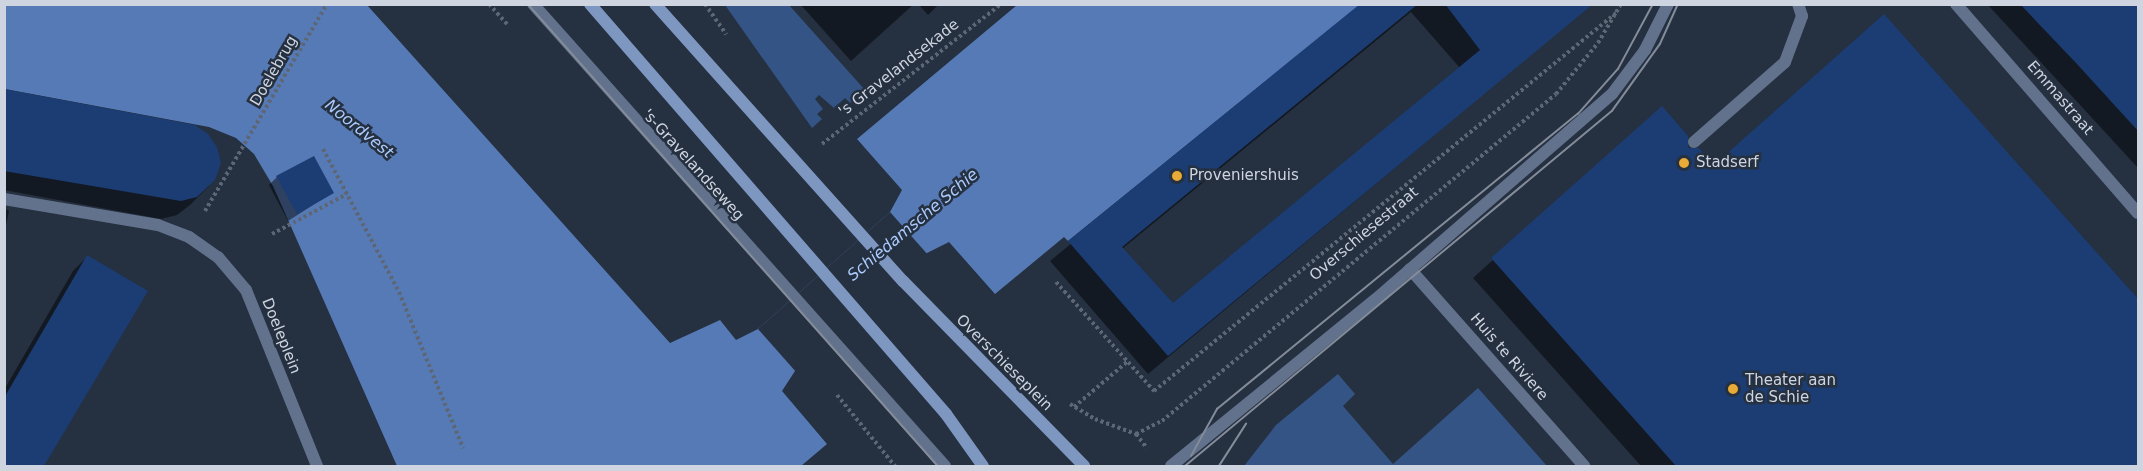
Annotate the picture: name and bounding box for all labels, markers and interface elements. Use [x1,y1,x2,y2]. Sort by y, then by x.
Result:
street label: 's Gravelandsekade [835,15,963,121]
street label: Doelebrug [247,33,301,109]
street label: Emmastraat [2023,57,2097,139]
water label: Noordvest [321,96,397,162]
street label: 's-Gravelandseweg [638,106,748,224]
place label: Stadserf [1696,154,1759,172]
marker: Stadserf [1677,156,1691,170]
water label: Schiedamsche Schie [844,165,982,285]
place label: Proveniershuis [1189,167,1299,185]
marker: Proveniershuis [1170,169,1184,183]
street label: Overschiesestraat [1306,183,1422,285]
street label: Doeleplein [258,296,304,376]
street label: Huis te Riviere [1466,310,1552,404]
street label: Overschieseplein [952,311,1056,415]
place label: Theater aan de Schie [1745,371,1836,406]
marker: Theater aan de Schie [1726,382,1740,396]

